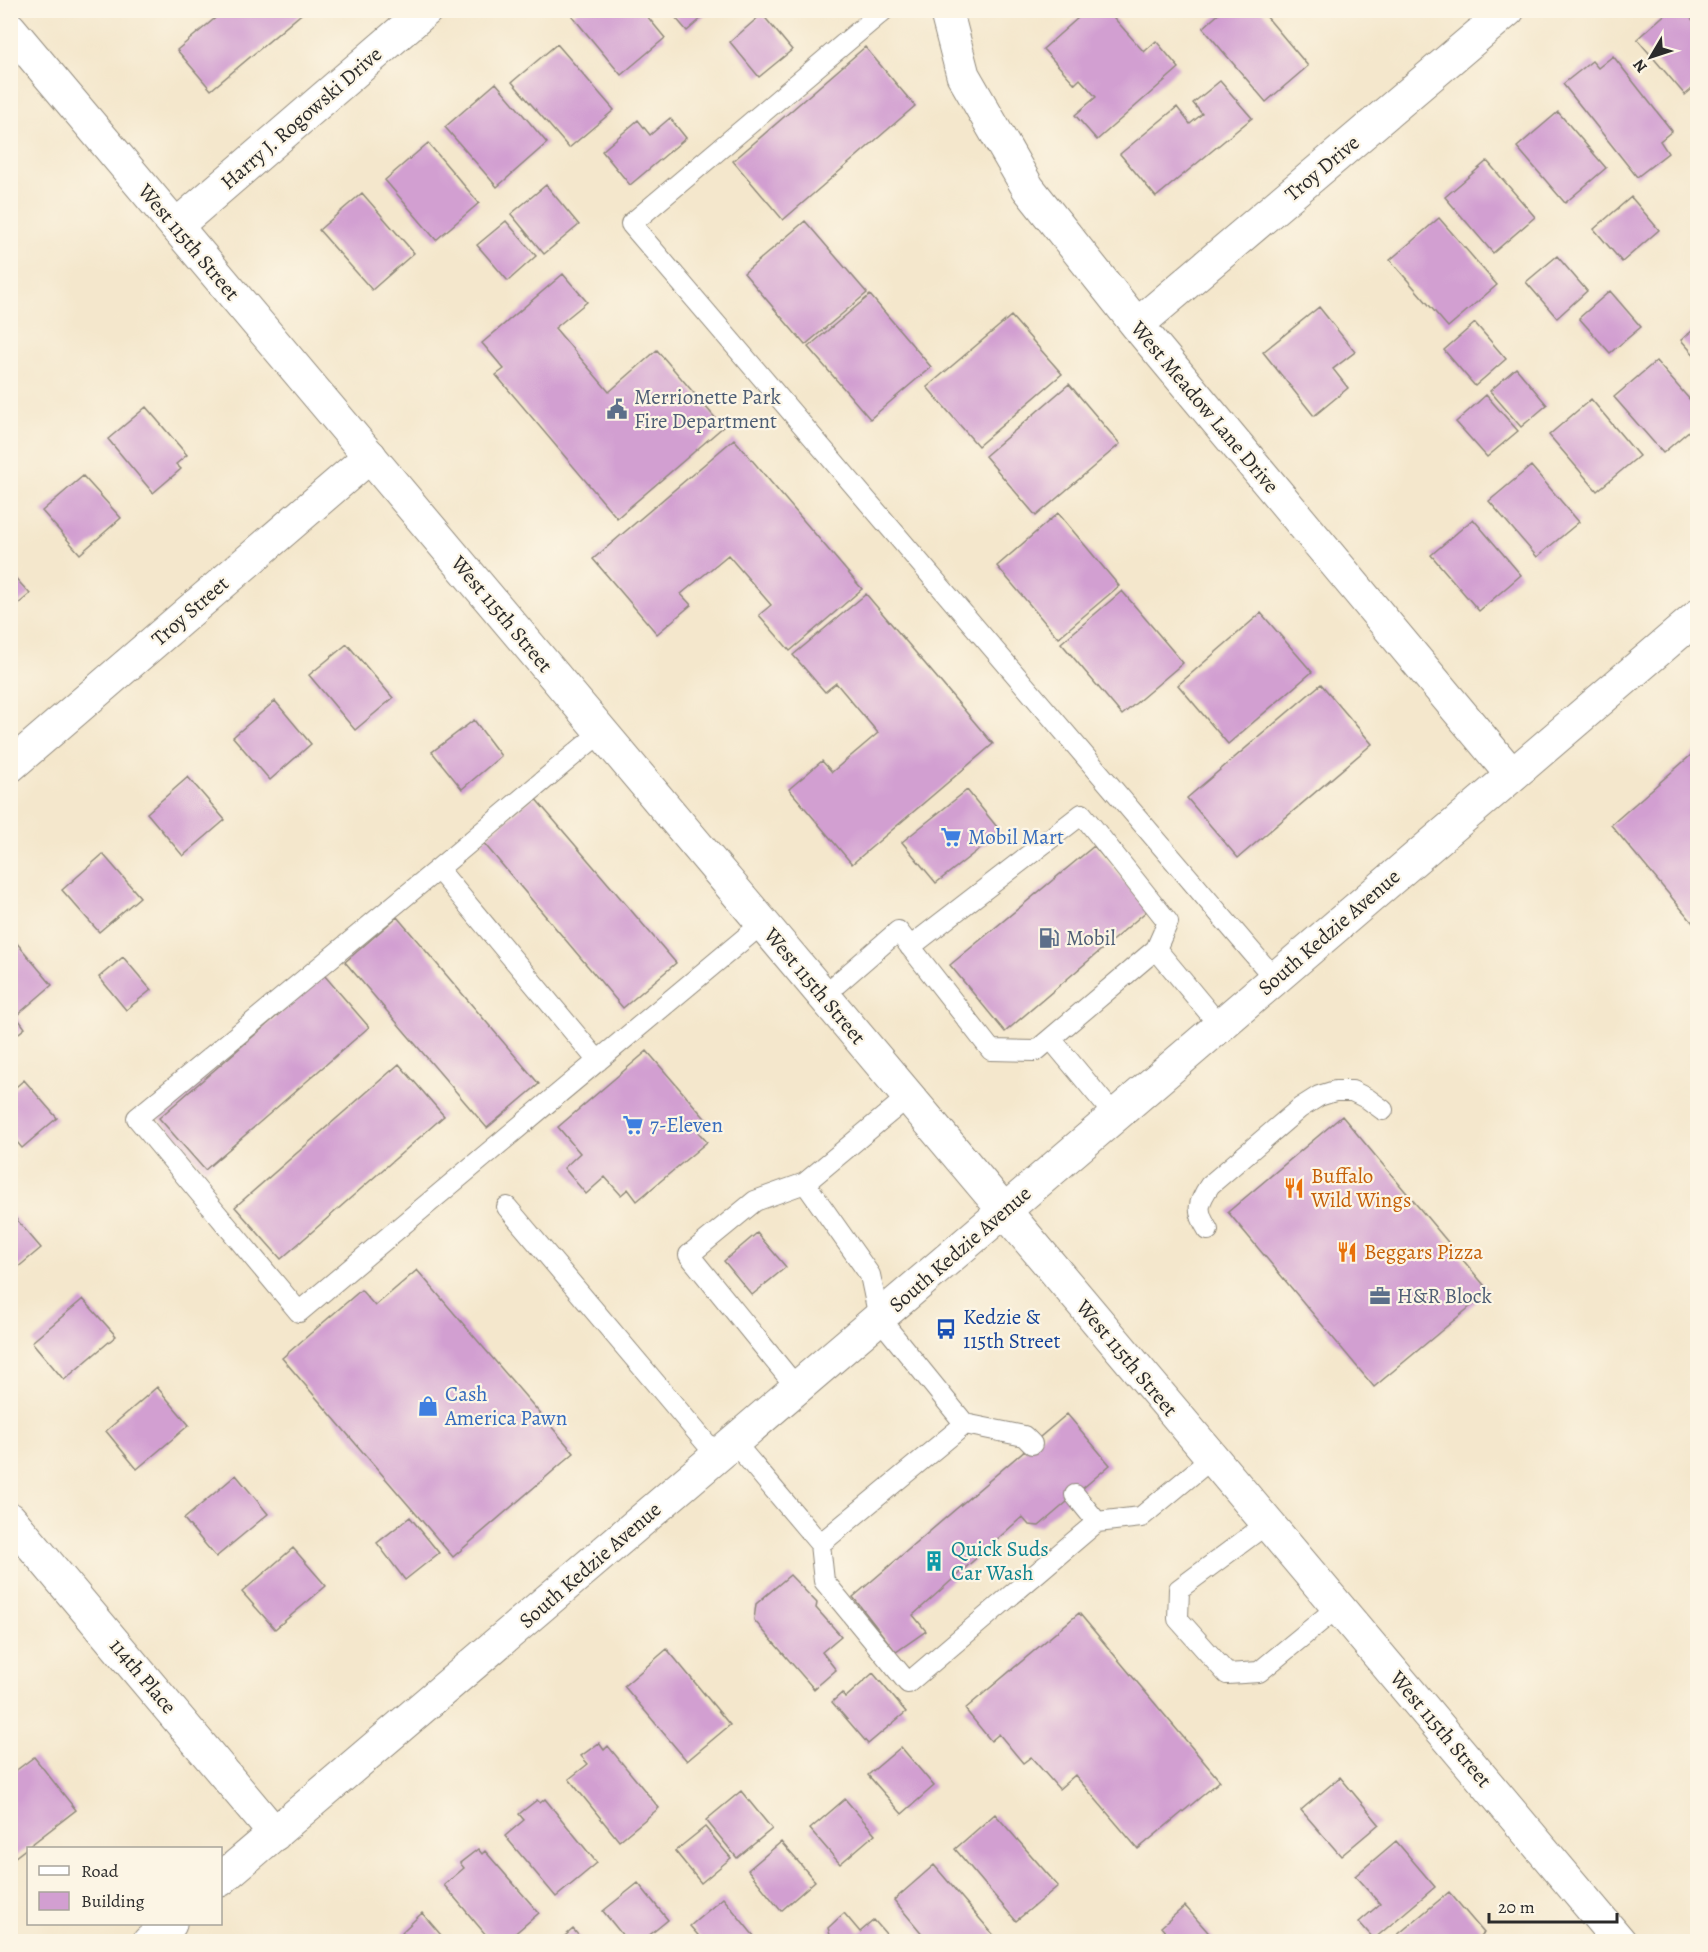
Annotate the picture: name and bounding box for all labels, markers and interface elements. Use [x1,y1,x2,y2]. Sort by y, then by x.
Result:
north arrow [1621,27,1681,87]
street label: Harry J. Rogowski Drive [214,40,388,196]
text: N [1628,54,1652,77]
street label: Troy Drive [1279,129,1365,207]
street label: West 115th Street [131,177,246,306]
street label: West Meadow Lane Drive [1124,314,1285,499]
place label: Merrionette Park Fire Department [634,383,782,435]
public building icon: Merrionette Park Fire Department [605,397,629,421]
street label: West 115th Street [444,549,559,678]
street label: Troy Street [145,570,235,652]
place label: Mobil Mart [968,823,1064,851]
supermarket icon: Mobil Mart [939,825,963,849]
street label: South Kedzie Avenue [1252,862,1406,1002]
street label: West 115th Street [757,921,872,1050]
place label: Mobil [1066,924,1116,952]
fuel station icon: Mobil [1037,926,1061,950]
place label: 7-Eleven [650,1111,723,1139]
supermarket icon: 7-Eleven [621,1113,645,1137]
place label: Buffalo Wild Wings [1310,1162,1411,1214]
restaurant icon: Buffalo Wild Wings [1282,1176,1306,1200]
street label: South Kedzie Avenue [883,1179,1037,1319]
place label: Beggars Pizza [1364,1238,1483,1266]
restaurant icon: Beggars Pizza [1335,1240,1359,1264]
place label: H&R Block [1397,1282,1493,1310]
office icon: H&R Block [1368,1284,1392,1308]
street label: West 115th Street [1069,1293,1184,1422]
place label: Kedzie & 115th Street [963,1303,1060,1355]
bus stop icon: Kedzie & 115th Street [934,1317,958,1341]
place label: Cash America Pawn [444,1380,567,1432]
shop icon: Cash America Pawn [416,1394,440,1418]
street label: South Kedzie Avenue [513,1495,667,1635]
place label: Quick Suds Car Wash [951,1535,1049,1587]
building icon: Quick Suds Car Wash [922,1549,946,1573]
street label: 114th Place [103,1632,183,1720]
street label: West 115th Street [1383,1664,1498,1793]
legend [27,1847,222,1925]
text: Road [81,1859,119,1883]
scale bar [1489,1886,1616,1924]
text: Building [81,1889,145,1913]
text: 20 m [1498,1895,1535,1919]

